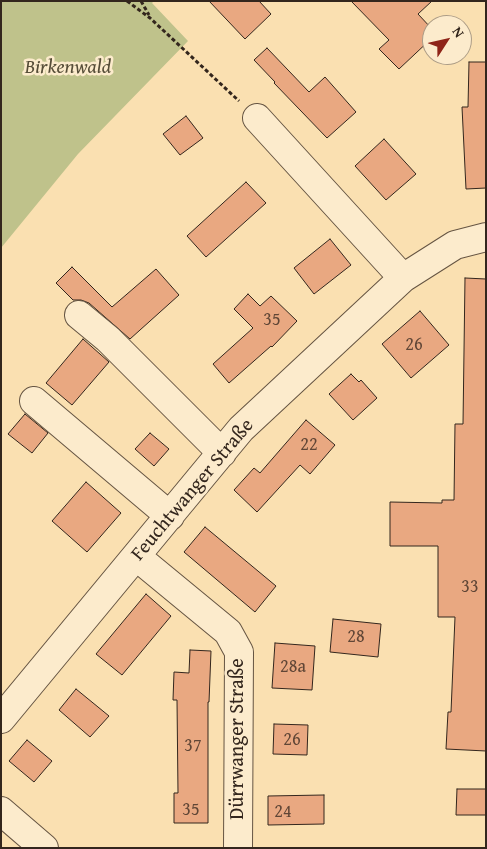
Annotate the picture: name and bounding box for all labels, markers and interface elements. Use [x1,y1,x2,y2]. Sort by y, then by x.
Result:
north arrow [422,15,472,65]
text: N [448,22,469,42]
park label: Birkenwald [25,56,111,80]
house number: 35 [263,309,281,331]
house number: 26 [405,334,423,356]
street label: Feuchtwanger Straße [127,414,259,566]
house number: 22 [300,434,318,456]
house number: 33 [461,576,479,598]
house number: 28 [347,626,365,648]
house number: 28a [280,656,306,678]
street label: Dürrwanger Straße [226,658,250,820]
house number: 26 [283,729,301,751]
house number: 37 [184,735,202,757]
house number: 35 [182,799,200,821]
house number: 24 [274,801,292,823]

